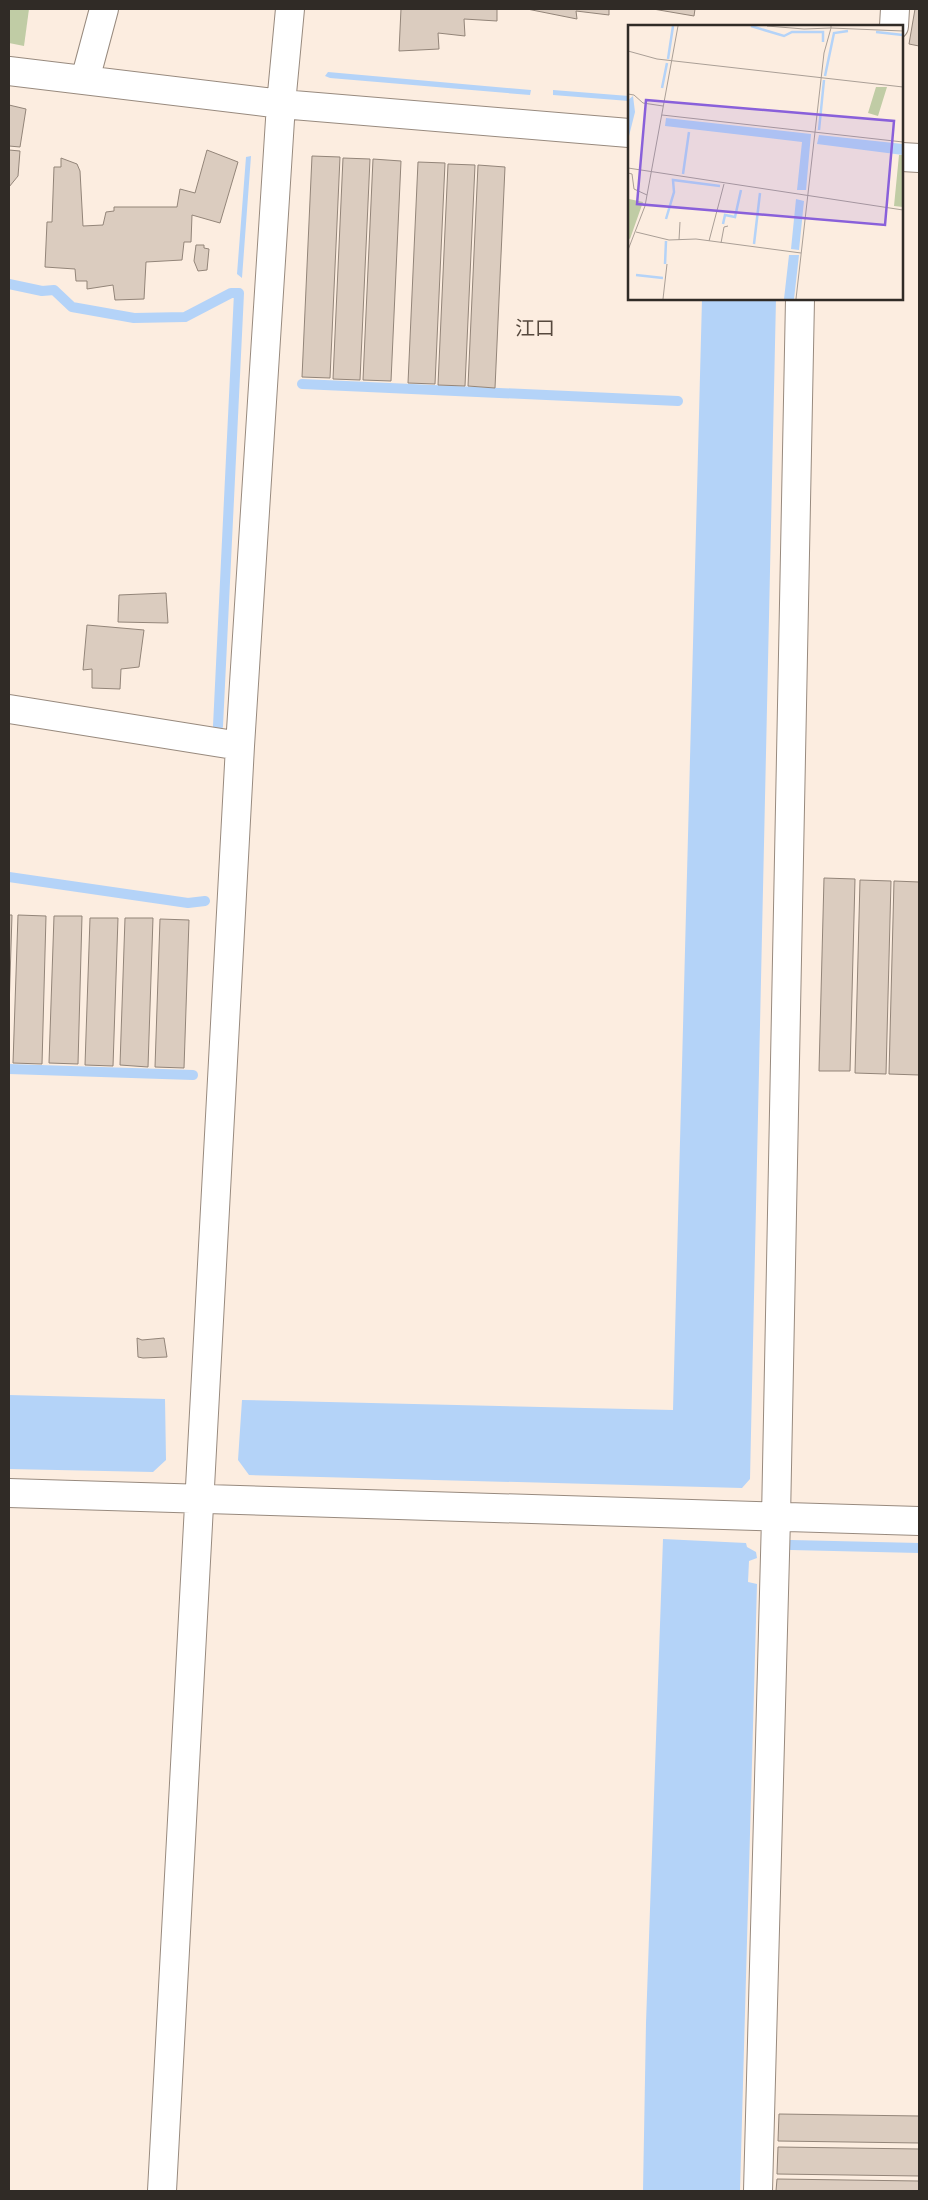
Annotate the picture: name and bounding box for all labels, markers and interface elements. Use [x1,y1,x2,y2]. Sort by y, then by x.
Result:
inset map [628,25,903,300]
district label: 江口 [515,315,555,343]

